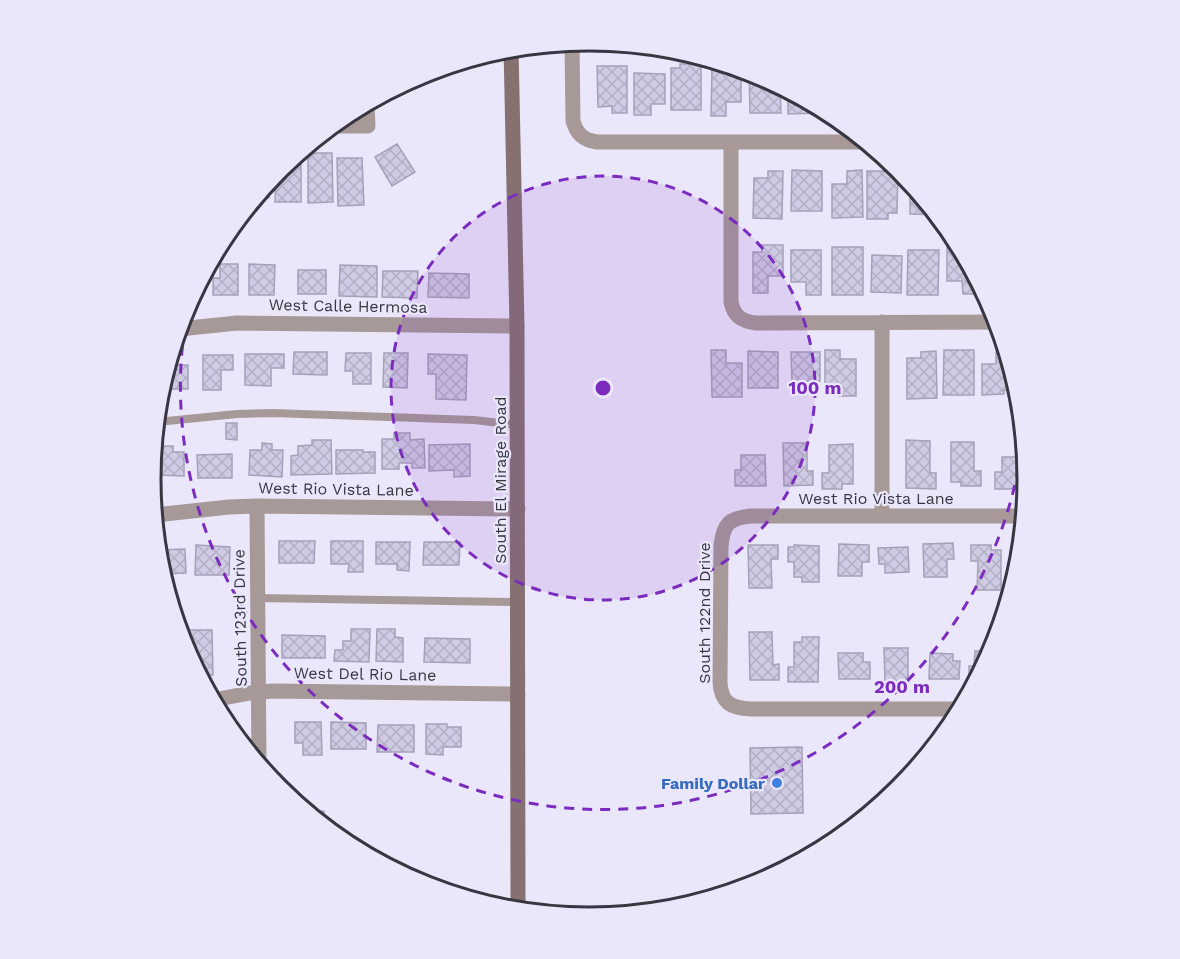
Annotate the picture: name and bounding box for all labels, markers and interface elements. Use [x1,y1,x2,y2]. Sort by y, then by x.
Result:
street label: West Calle Hermosa [268,295,428,317]
text: 100 m [788,377,842,398]
centre of rings [593,378,613,398]
street label: South El Mirage Road [491,396,510,564]
street label: West Rio Vista Lane [258,478,414,500]
street label: West Rio Vista Lane [798,489,954,508]
street label: South 122nd Drive [695,542,714,684]
street label: South 123rd Drive [229,549,251,687]
street label: West Del Rio Lane [293,663,437,685]
text: 200 m [874,676,930,697]
place label: Family Dollar [661,774,765,793]
marker: Family Dollar [770,776,784,790]

